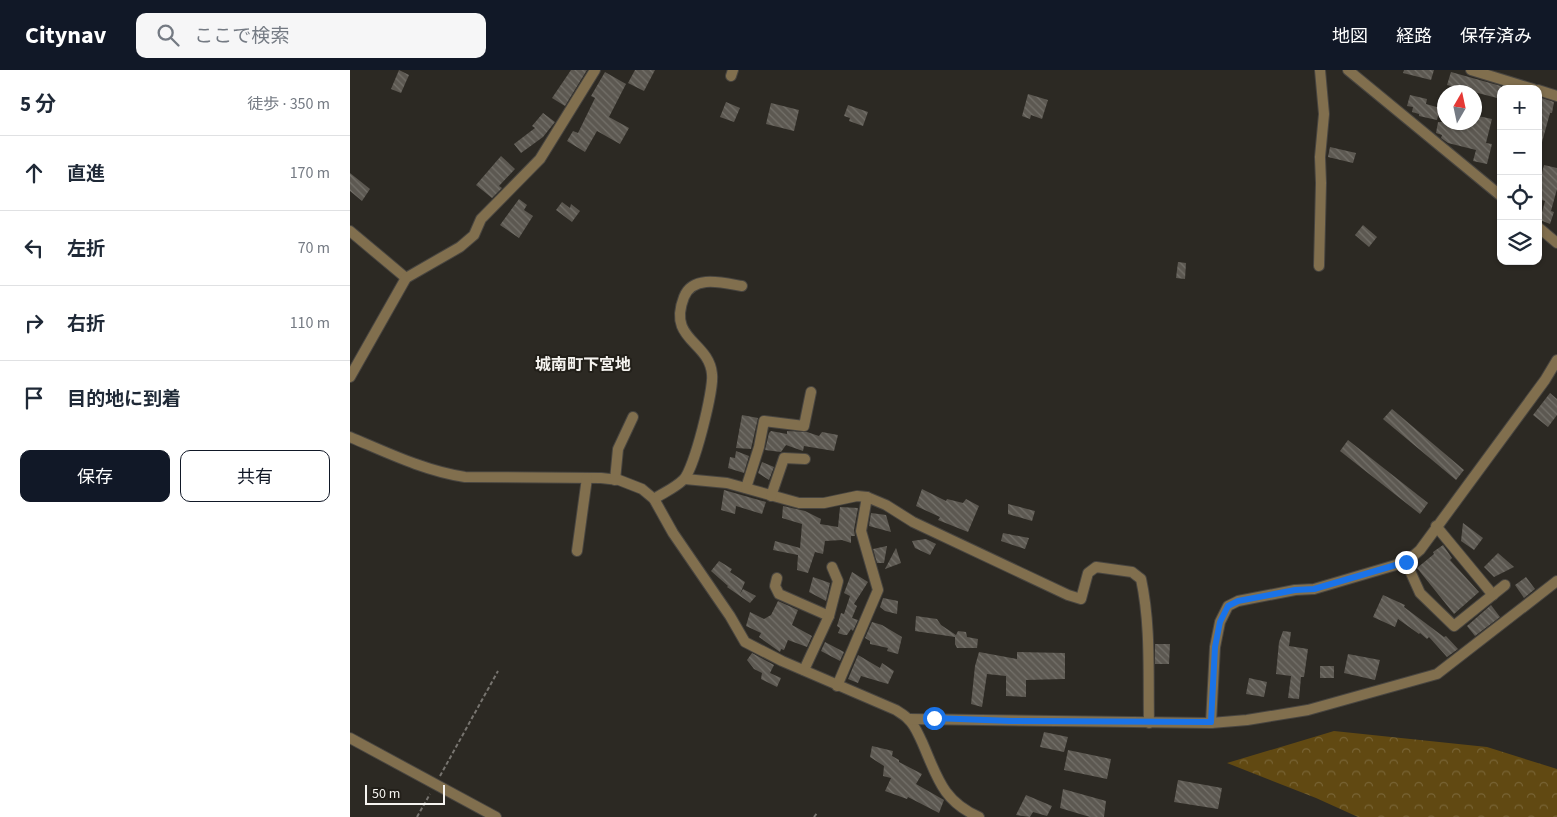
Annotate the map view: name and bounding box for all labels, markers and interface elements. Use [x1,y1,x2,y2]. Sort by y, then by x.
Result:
search box [136,13,486,58]
text: Citynav [25,18,106,53]
icon: search [154,21,182,49]
text: ここで検索 [194,23,289,50]
text: 地図 [1332,24,1368,49]
text: 経路 [1396,24,1432,49]
text: 保存済み [1460,24,1532,49]
north arrow [1437,85,1482,130]
map controls [1497,85,1542,265]
button: + [1497,85,1542,130]
text: 5 分 [20,89,56,119]
text: 徒歩 · 350 m [247,93,330,115]
button: − [1497,130,1542,175]
icon: ahead [20,159,48,187]
text: 直進 [67,161,105,188]
text: 170 m [290,162,330,184]
button: locate [1497,175,1542,220]
button: layers [1497,220,1542,265]
icon: left [20,234,48,262]
text: 左折 [67,236,105,263]
text: 70 m [298,237,330,259]
icon: right [20,309,48,337]
text: 右折 [67,311,105,338]
text: 110 m [290,312,330,334]
district label: 城南町下宮地 [535,354,631,376]
icon: arrive [20,384,48,412]
text: 目的地に到着 [67,386,181,413]
button: 保存 [20,450,170,502]
button: 共有 [180,450,330,502]
route end [1395,551,1418,574]
route start [923,707,946,730]
scale bar [365,782,445,805]
text: 50 m [372,784,400,804]

